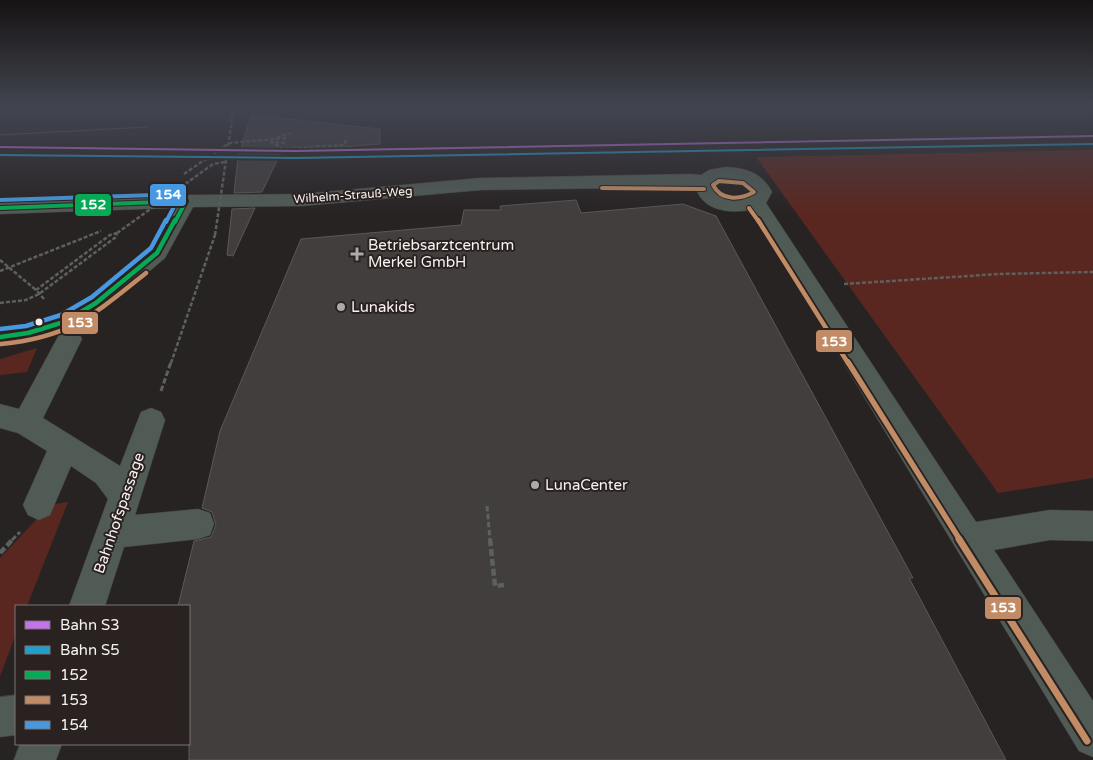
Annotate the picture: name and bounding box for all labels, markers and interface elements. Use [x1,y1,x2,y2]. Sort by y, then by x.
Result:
line badge: 154 [149,183,187,207]
street label: Wilhelm-Strauß-Weg [293,184,413,206]
text: 154 [155,186,181,203]
line badge: 152 [74,193,112,217]
text: 152 [80,196,106,213]
place label: Betriebsarztcentrum Merkel GmbH [368,236,514,271]
marker: Betriebsarztcentrum Merkel GmbH [350,247,364,261]
place label: Lunakids [351,298,415,316]
marker: Lunakids [335,301,347,313]
line badge: 153 [61,311,99,335]
text: 153 [67,314,93,331]
unlabelled marker [34,317,44,327]
line badge: 153 [815,329,853,353]
text: 153 [821,333,847,350]
street label: Bahnhofspassage [90,450,148,576]
place label: LunaCenter [545,476,628,494]
marker: LunaCenter [529,479,541,491]
line badge: 153 [984,596,1022,620]
text: 153 [990,599,1016,616]
legend [15,605,190,745]
text: Bahn S3 [60,616,120,634]
text: Bahn S5 [60,641,120,659]
text: 152 [60,666,88,684]
text: 153 [60,691,88,709]
text: 154 [60,716,88,734]

